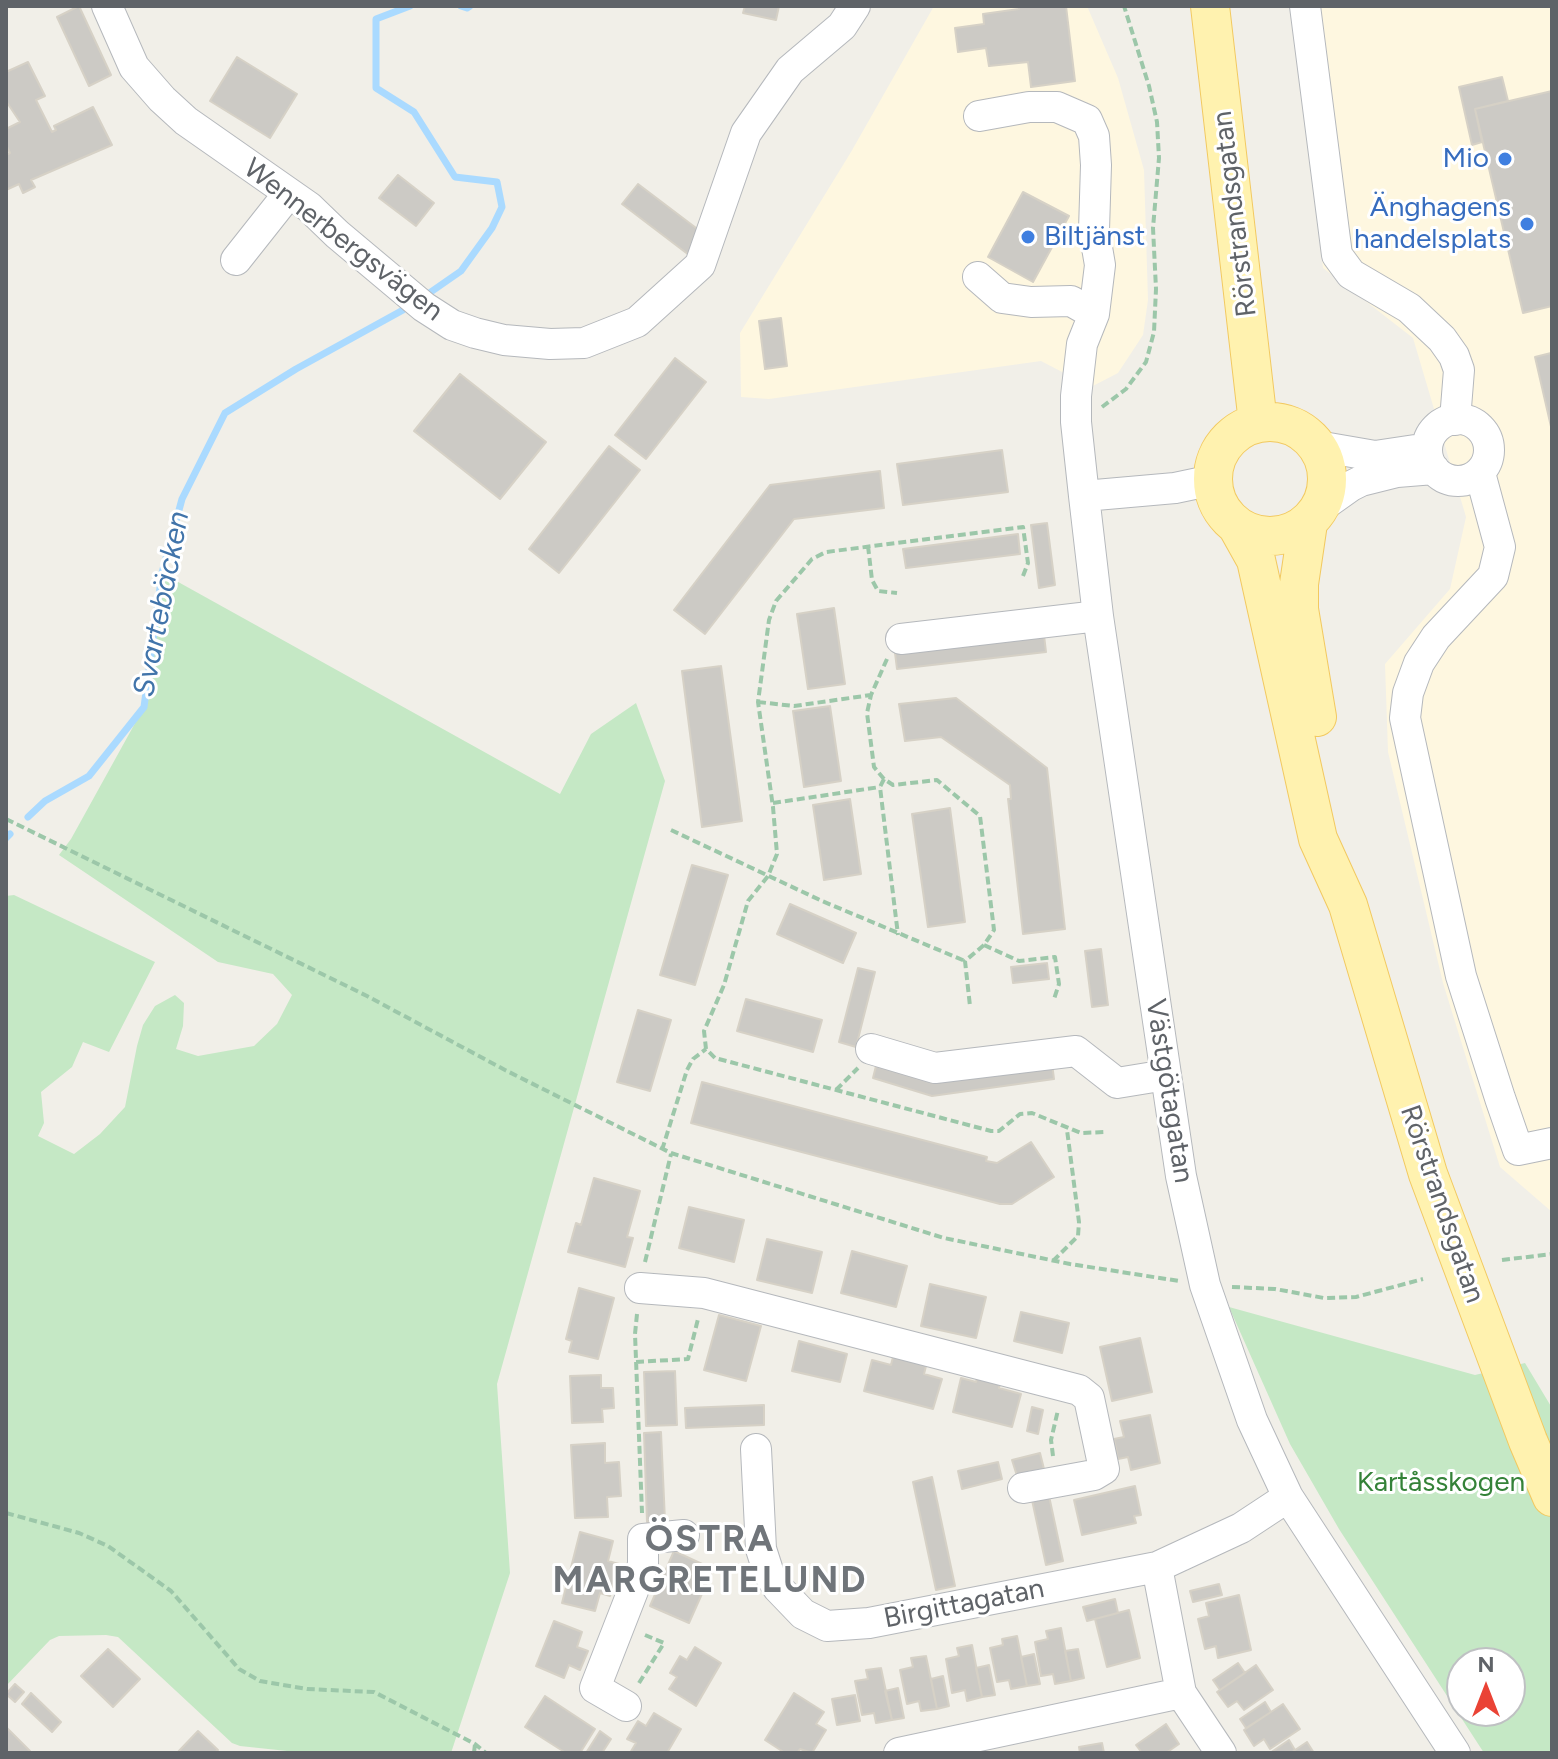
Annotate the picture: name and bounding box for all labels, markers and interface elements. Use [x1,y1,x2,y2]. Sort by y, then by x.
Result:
street label: Rörstrandsgatan [1206,109,1264,319]
place label: Mio [1443,142,1489,176]
marker: Mio [1496,150,1514,168]
street label: Wennerbergsvägen [237,152,449,328]
place label: Änghagens handelsplats [1354,191,1511,257]
marker: Änghagens handelsplats [1518,215,1536,233]
place label: Biltjänst [1044,220,1145,254]
marker: Biltjänst [1019,228,1037,246]
water label: Svartebäcken [126,508,198,700]
street label: Västgötagatan [1138,997,1200,1185]
street label: Rörstrandsgatan [1392,1101,1492,1307]
park label: Kartåsskogen [1357,1466,1525,1500]
district label: ÖSTRA MARGRETELUND [553,1518,867,1603]
street label: Birgittagatan [881,1572,1047,1636]
north arrow [1446,1647,1526,1727]
text: N [1477,1651,1495,1678]

